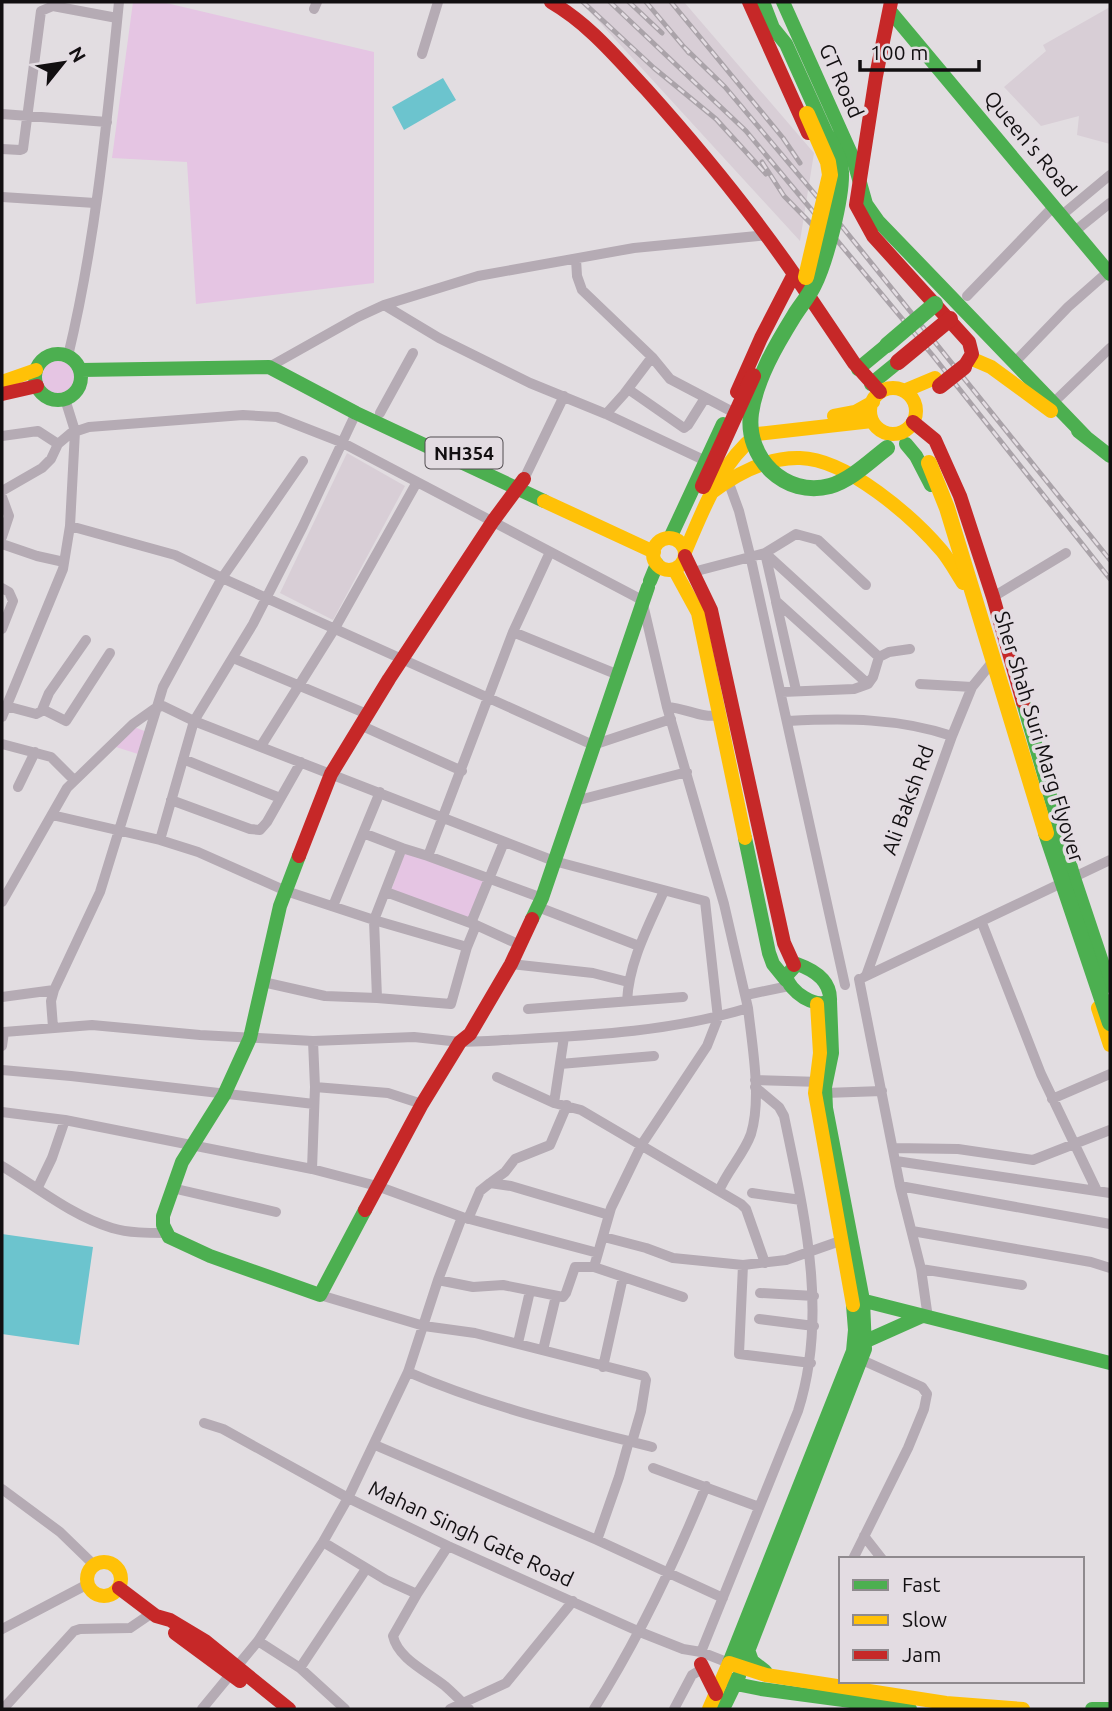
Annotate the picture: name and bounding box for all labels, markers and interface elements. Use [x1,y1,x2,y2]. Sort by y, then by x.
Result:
north arrow [28,28,98,98]
scale bar [860,28,979,72]
street label: GT Road [815,40,869,121]
text: 100 m [870,40,928,64]
text: N [65,43,91,66]
street label: Queen's Road [980,86,1082,201]
road number: NH354 [426,437,503,468]
street label: Sher Shah Suri Marg Flyover [990,608,1090,865]
street label: Ali Baksh Rd [876,741,938,858]
street label: Mahan Singh Gate Road [365,1475,578,1591]
legend [839,1557,1084,1683]
text: Fast [902,1572,940,1596]
text: Slow [902,1607,947,1631]
text: Jam [902,1642,941,1666]

